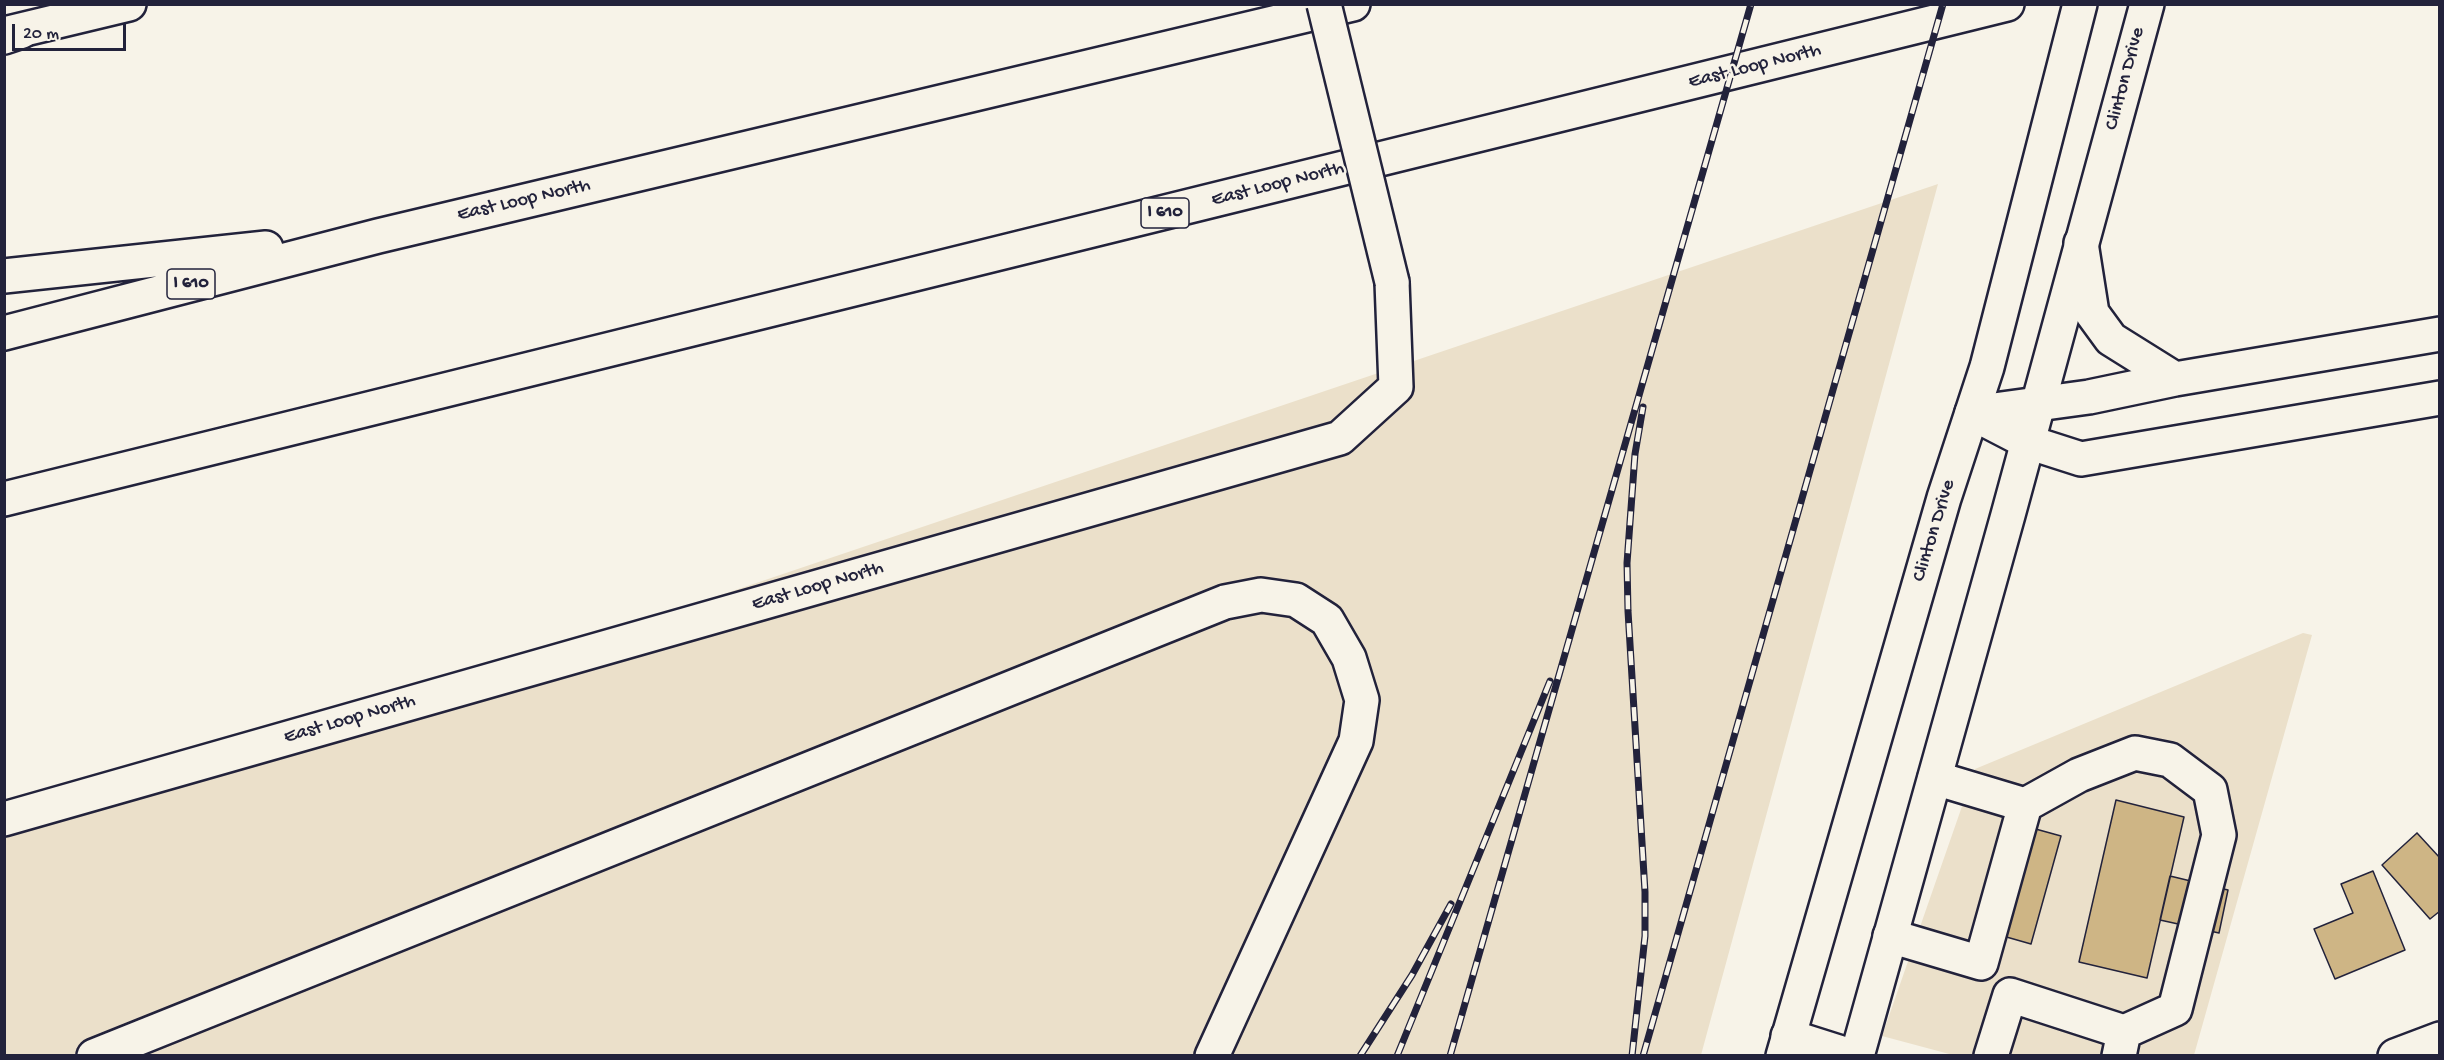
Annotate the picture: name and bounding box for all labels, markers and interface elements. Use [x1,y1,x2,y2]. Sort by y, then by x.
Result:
scale bar [15,12,129,50]
text: 20 m [23,24,59,45]
street label: Clinton Drive [2101,25,2151,133]
street label: East Loop North [1686,39,1824,95]
street label: East Loop North [1209,157,1347,213]
street label: East Loop North [455,174,593,228]
road number: I 610 [1141,198,1189,228]
road number: I 610 [167,269,215,299]
street label: Clinton Drive [1908,477,1962,585]
street label: East Loop North [749,557,887,617]
street label: East Loop North [281,690,419,750]

